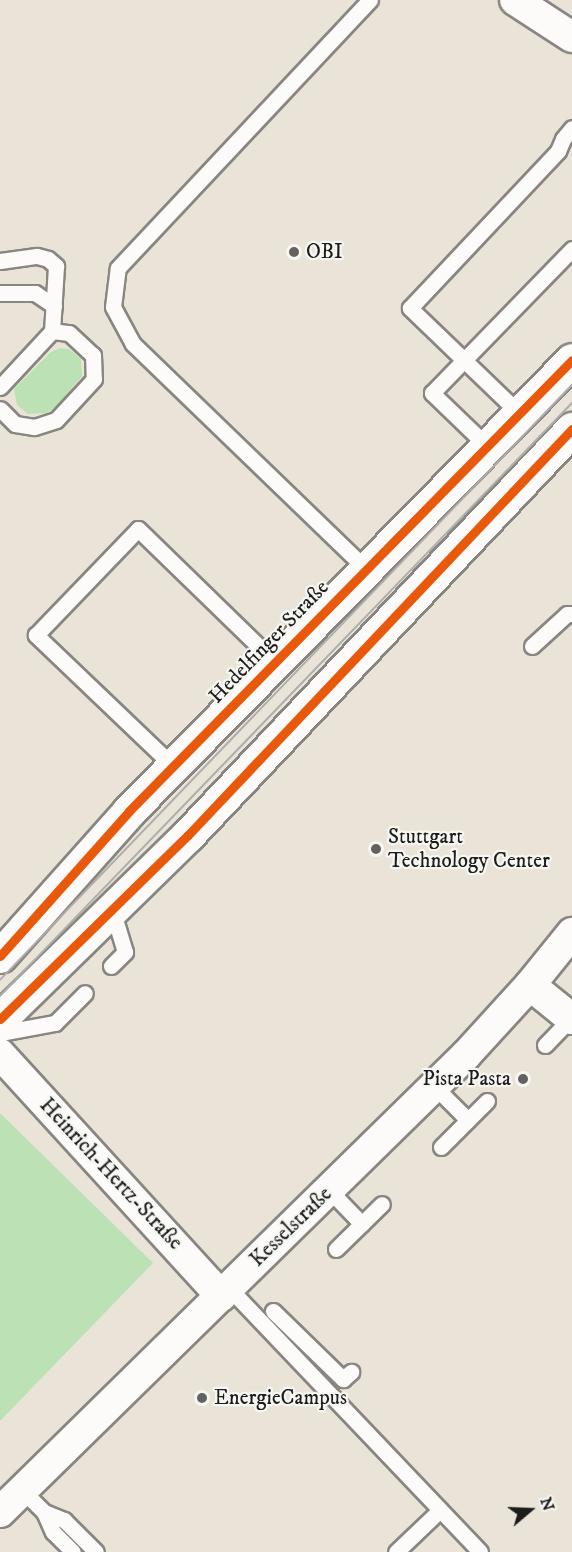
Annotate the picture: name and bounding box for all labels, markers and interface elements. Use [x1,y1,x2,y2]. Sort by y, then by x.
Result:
place label: OBI [306,239,343,265]
marker: OBI [287,245,301,259]
street label: Hedelfinger Straße [204,575,334,709]
place label: Stuttgart Technology Center [388,824,550,874]
marker: Stuttgart Technology Center [369,842,383,856]
place label: Pista Pasta [422,1066,511,1092]
marker: Pista Pasta [516,1072,530,1086]
street label: Heinrich-Hertz-Straße [34,1093,188,1255]
street label: Kesselstraße [245,1182,337,1272]
place label: EnergieCampus [214,1385,347,1411]
marker: EnergieCampus [195,1391,209,1405]
north arrow [500,1480,560,1540]
text: N [535,1495,559,1514]

